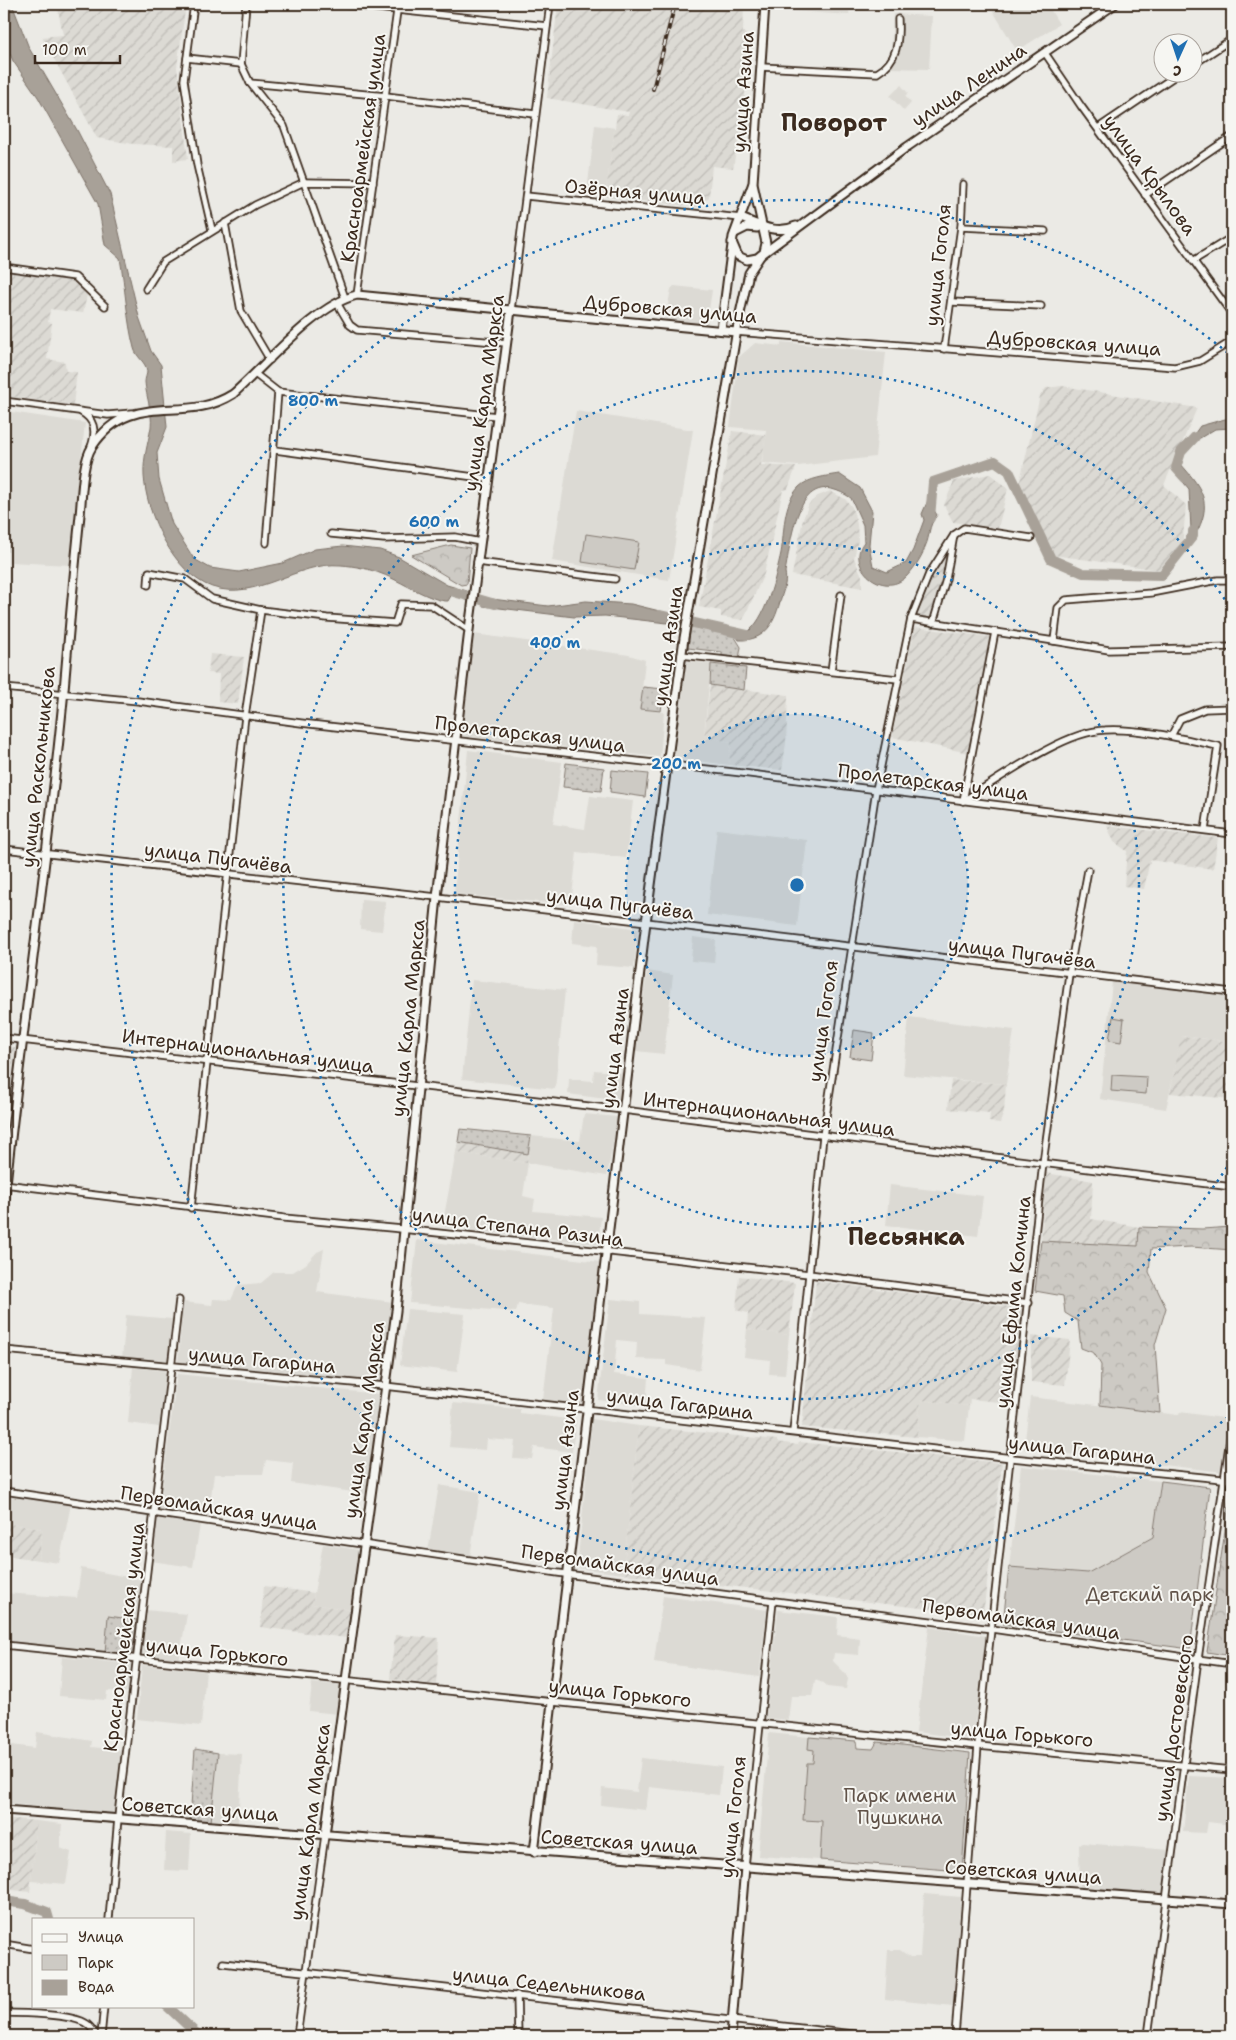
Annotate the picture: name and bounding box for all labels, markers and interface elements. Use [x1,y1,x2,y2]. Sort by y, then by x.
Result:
street label: улица Азина [726,30,760,154]
scale bar [35,32,120,64]
street label: Красноармейская улица [335,32,391,264]
north arrow [1154,32,1204,82]
street label: улица Ленина [907,37,1031,133]
text: 100 m [42,40,87,60]
text: С [1173,62,1182,80]
district label: Поворот [781,107,888,139]
street label: улица Крылова [1098,110,1202,241]
street label: Озёрная улица [563,173,707,211]
street label: улица Гоголя [919,203,957,327]
street label: Дубровская улица [582,289,758,329]
street label: улица Карла Маркса [458,293,510,493]
street label: Дубровская улица [986,324,1162,362]
text: 800 m [288,391,338,411]
text: 600 m [409,512,459,532]
street label: улица Азина [647,584,689,708]
text: 400 m [530,633,580,653]
street label: улица Раскольникова [15,665,61,869]
street label: Пролетарская улица [433,710,627,758]
text: 200 m [651,754,701,774]
street label: Пролетарская улица [836,758,1030,806]
street label: улица Пугачёва [143,837,293,879]
centre of rings [788,876,806,894]
street label: улица Пугачёва [545,883,695,925]
street label: улица Карла Маркса [385,918,431,1118]
street label: улица Пугачёва [947,932,1097,974]
street label: улица Гоголя [802,958,844,1084]
street label: улица Азина [595,986,635,1110]
street label: Интернациональная улица [121,1023,376,1079]
street label: Интернациональная улица [642,1086,897,1142]
street label: улица Ефима Колчина [989,1194,1037,1410]
street label: улица Степана Разина [411,1202,625,1252]
district label: Песьянка [847,1221,965,1253]
street label: улица Карла Маркса [338,1320,390,1520]
street label: улица Гагарина [187,1341,337,1379]
street label: улица Гагарина [605,1383,755,1425]
street label: улица Азина [545,1388,585,1512]
street label: улица Гагарина [1007,1430,1157,1470]
street label: Первомайская улица [119,1480,320,1536]
street label: Красноармейская улица [98,1521,151,1753]
street label: Первомайская улица [520,1539,721,1591]
park label: Детский парк [1086,1582,1212,1607]
street label: Первомайская улица [921,1593,1122,1645]
street label: улица Горького [144,1632,290,1672]
street label: улица Достоевского [1148,1633,1200,1823]
street label: улица Горького [547,1673,693,1713]
street label: улица Горького [950,1715,1094,1753]
street label: улица Карла Маркса [284,1722,336,1922]
street label: улица Гоголя [714,1755,752,1879]
park label: Парк имени Пушкина [844,1783,956,1830]
street label: Советская улица [121,1791,279,1827]
street label: Советская улица [540,1824,698,1860]
street label: Советская улица [944,1854,1102,1890]
legend [32,1918,195,2008]
text: Улица [78,1927,124,1947]
text: Парк [78,1953,114,1973]
street label: улица Седельникова [451,1961,647,2007]
text: Вода [78,1977,115,1997]

